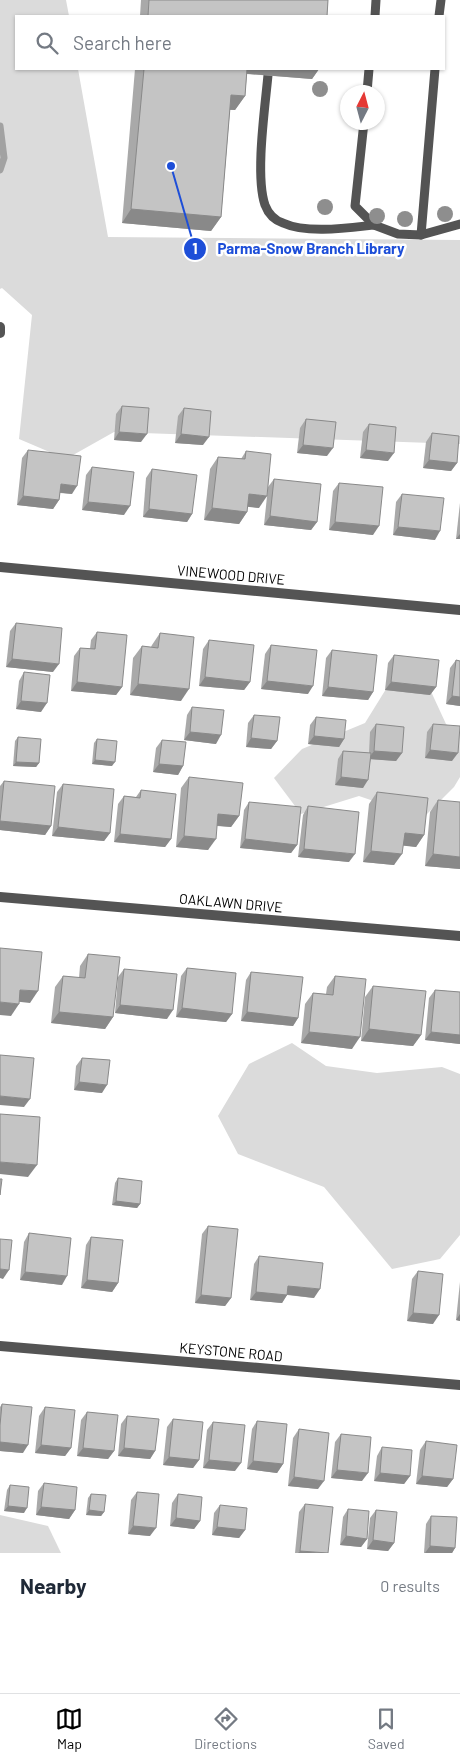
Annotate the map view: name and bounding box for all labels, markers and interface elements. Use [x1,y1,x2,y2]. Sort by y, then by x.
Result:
search box [15,15,445,70]
icon: search [33,29,61,57]
text: Search here [73,31,172,54]
north arrow [340,85,385,130]
callout: Parma-Snow Branch Library [182,234,414,264]
text: 1 [192,239,198,257]
text: Parma-Snow Branch Library [217,239,405,257]
street label: VINEWOOD DRIVE [176,561,286,588]
street label: OAKLAWN DRIVE [179,890,284,915]
street label: KEYSTONE ROAD [179,1339,283,1364]
text: Nearby [20,1573,86,1598]
text: 0 results [380,1576,440,1595]
tab: Map [55,1705,83,1752]
tab: Directions [194,1705,257,1752]
tab: Saved [368,1705,405,1752]

